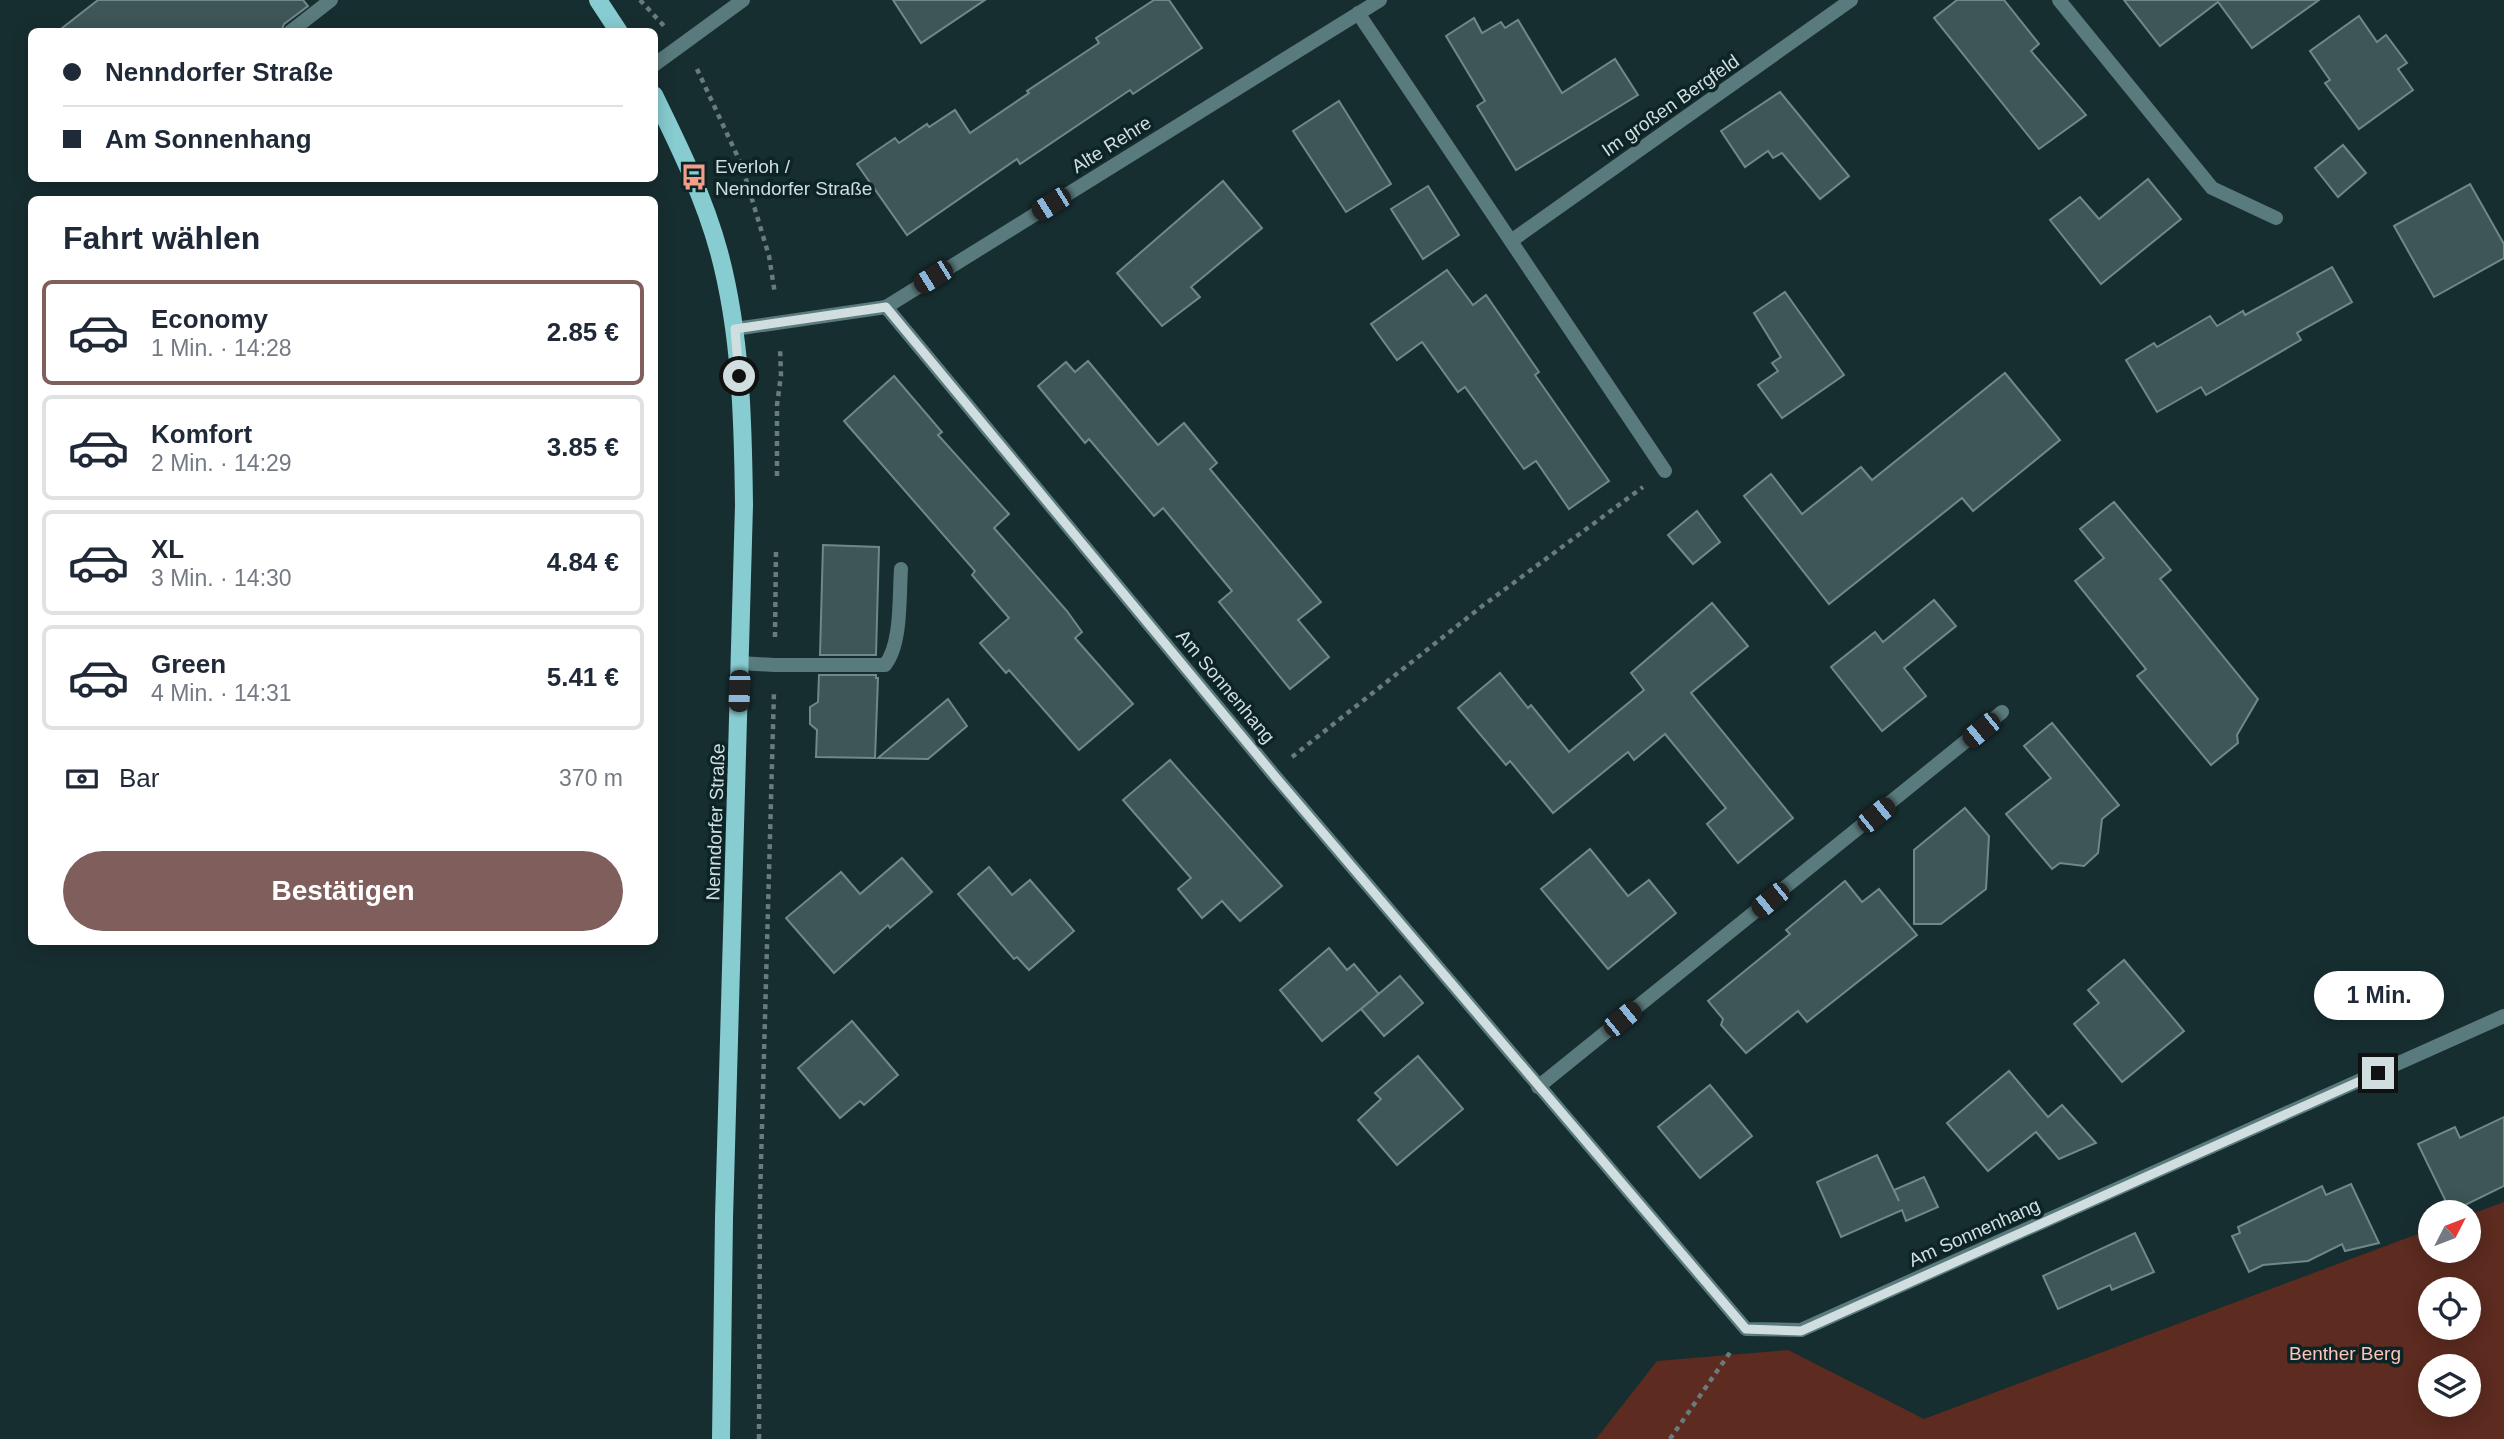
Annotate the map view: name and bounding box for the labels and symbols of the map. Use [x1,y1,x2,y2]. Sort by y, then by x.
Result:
street label: Im großen Bergfeld [1598,50,1743,161]
street label: Alte Rehre [1068,112,1155,177]
place label: Everloh / Nenndorfer Straße [715,156,872,199]
bus stop icon: Everloh / Nenndorfer Straße [679,162,709,192]
car [1028,184,1075,224]
car [910,257,957,297]
route start [723,360,755,392]
street label: Am Sonnenhang [1172,625,1279,747]
car [728,670,751,712]
car [1959,709,2004,751]
street label: Nenndorfer Straße [702,743,729,901]
car [1854,794,1899,836]
car [1748,879,1793,921]
callout: 1 Min. [2313,972,2443,1020]
car [1600,998,1645,1040]
route end [2362,1057,2394,1089]
street label: Am Sonnenhang [1905,1194,2043,1271]
north arrow [2418,1200,2482,1264]
park label: Benther Berg [2289,1343,2401,1364]

